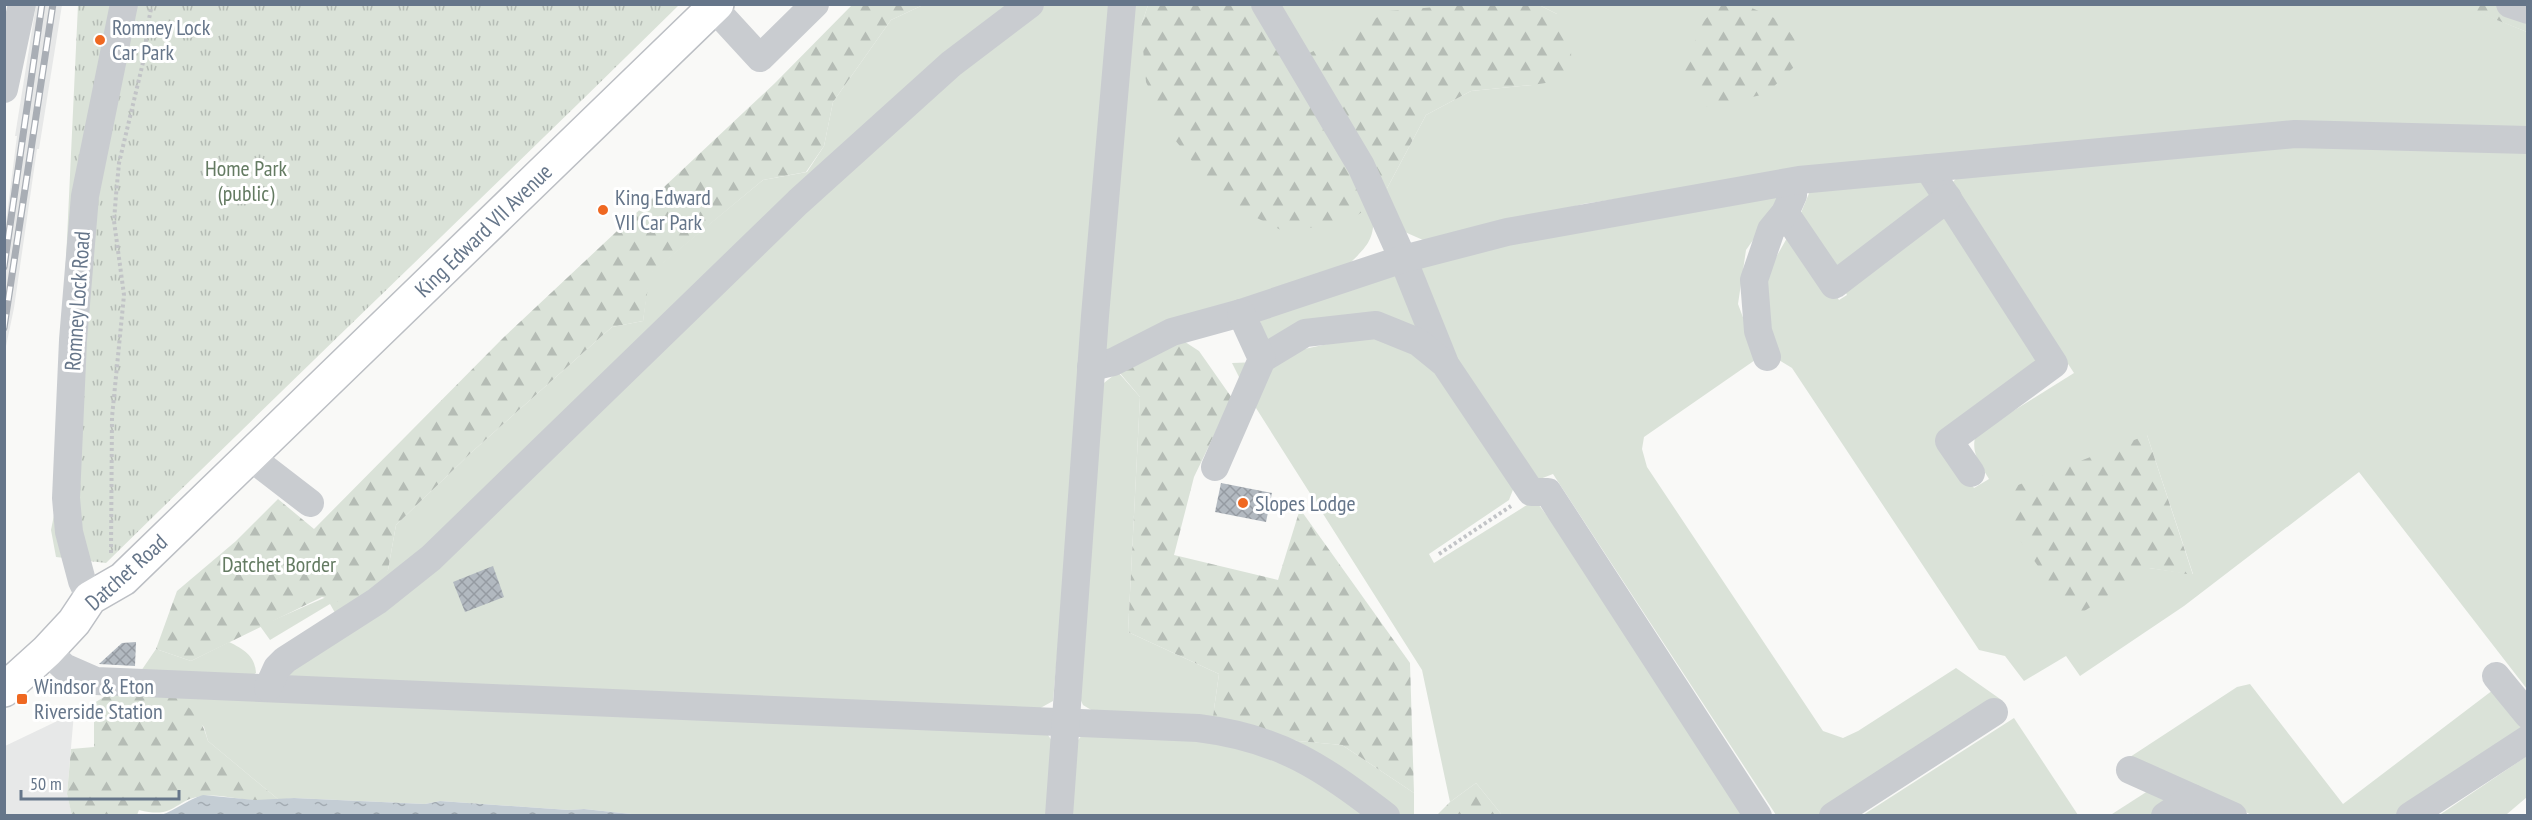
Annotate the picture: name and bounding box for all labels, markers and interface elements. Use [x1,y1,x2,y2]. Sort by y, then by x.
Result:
place label: Romney Lock Car Park [112,13,211,66]
marker: Romney Lock Car Park [93,33,107,47]
park label: Home Park (public) [205,154,287,207]
street label: King Edward VII Avenue [409,158,558,303]
place label: King Edward VII Car Park [614,183,711,236]
marker: King Edward VII Car Park [596,203,610,217]
street label: Romney Lock Road [58,230,96,372]
place label: Slopes Lodge [1255,489,1356,517]
marker: Slopes Lodge [1236,496,1250,510]
street label: Datchet Road [79,528,173,616]
park label: Datchet Border [222,550,336,578]
place label: Windsor & Eton Riverside Station [34,672,163,725]
marker: Windsor & Eton Riverside Station [15,692,29,706]
scale bar [21,763,178,801]
text: 50 m [30,772,62,795]

